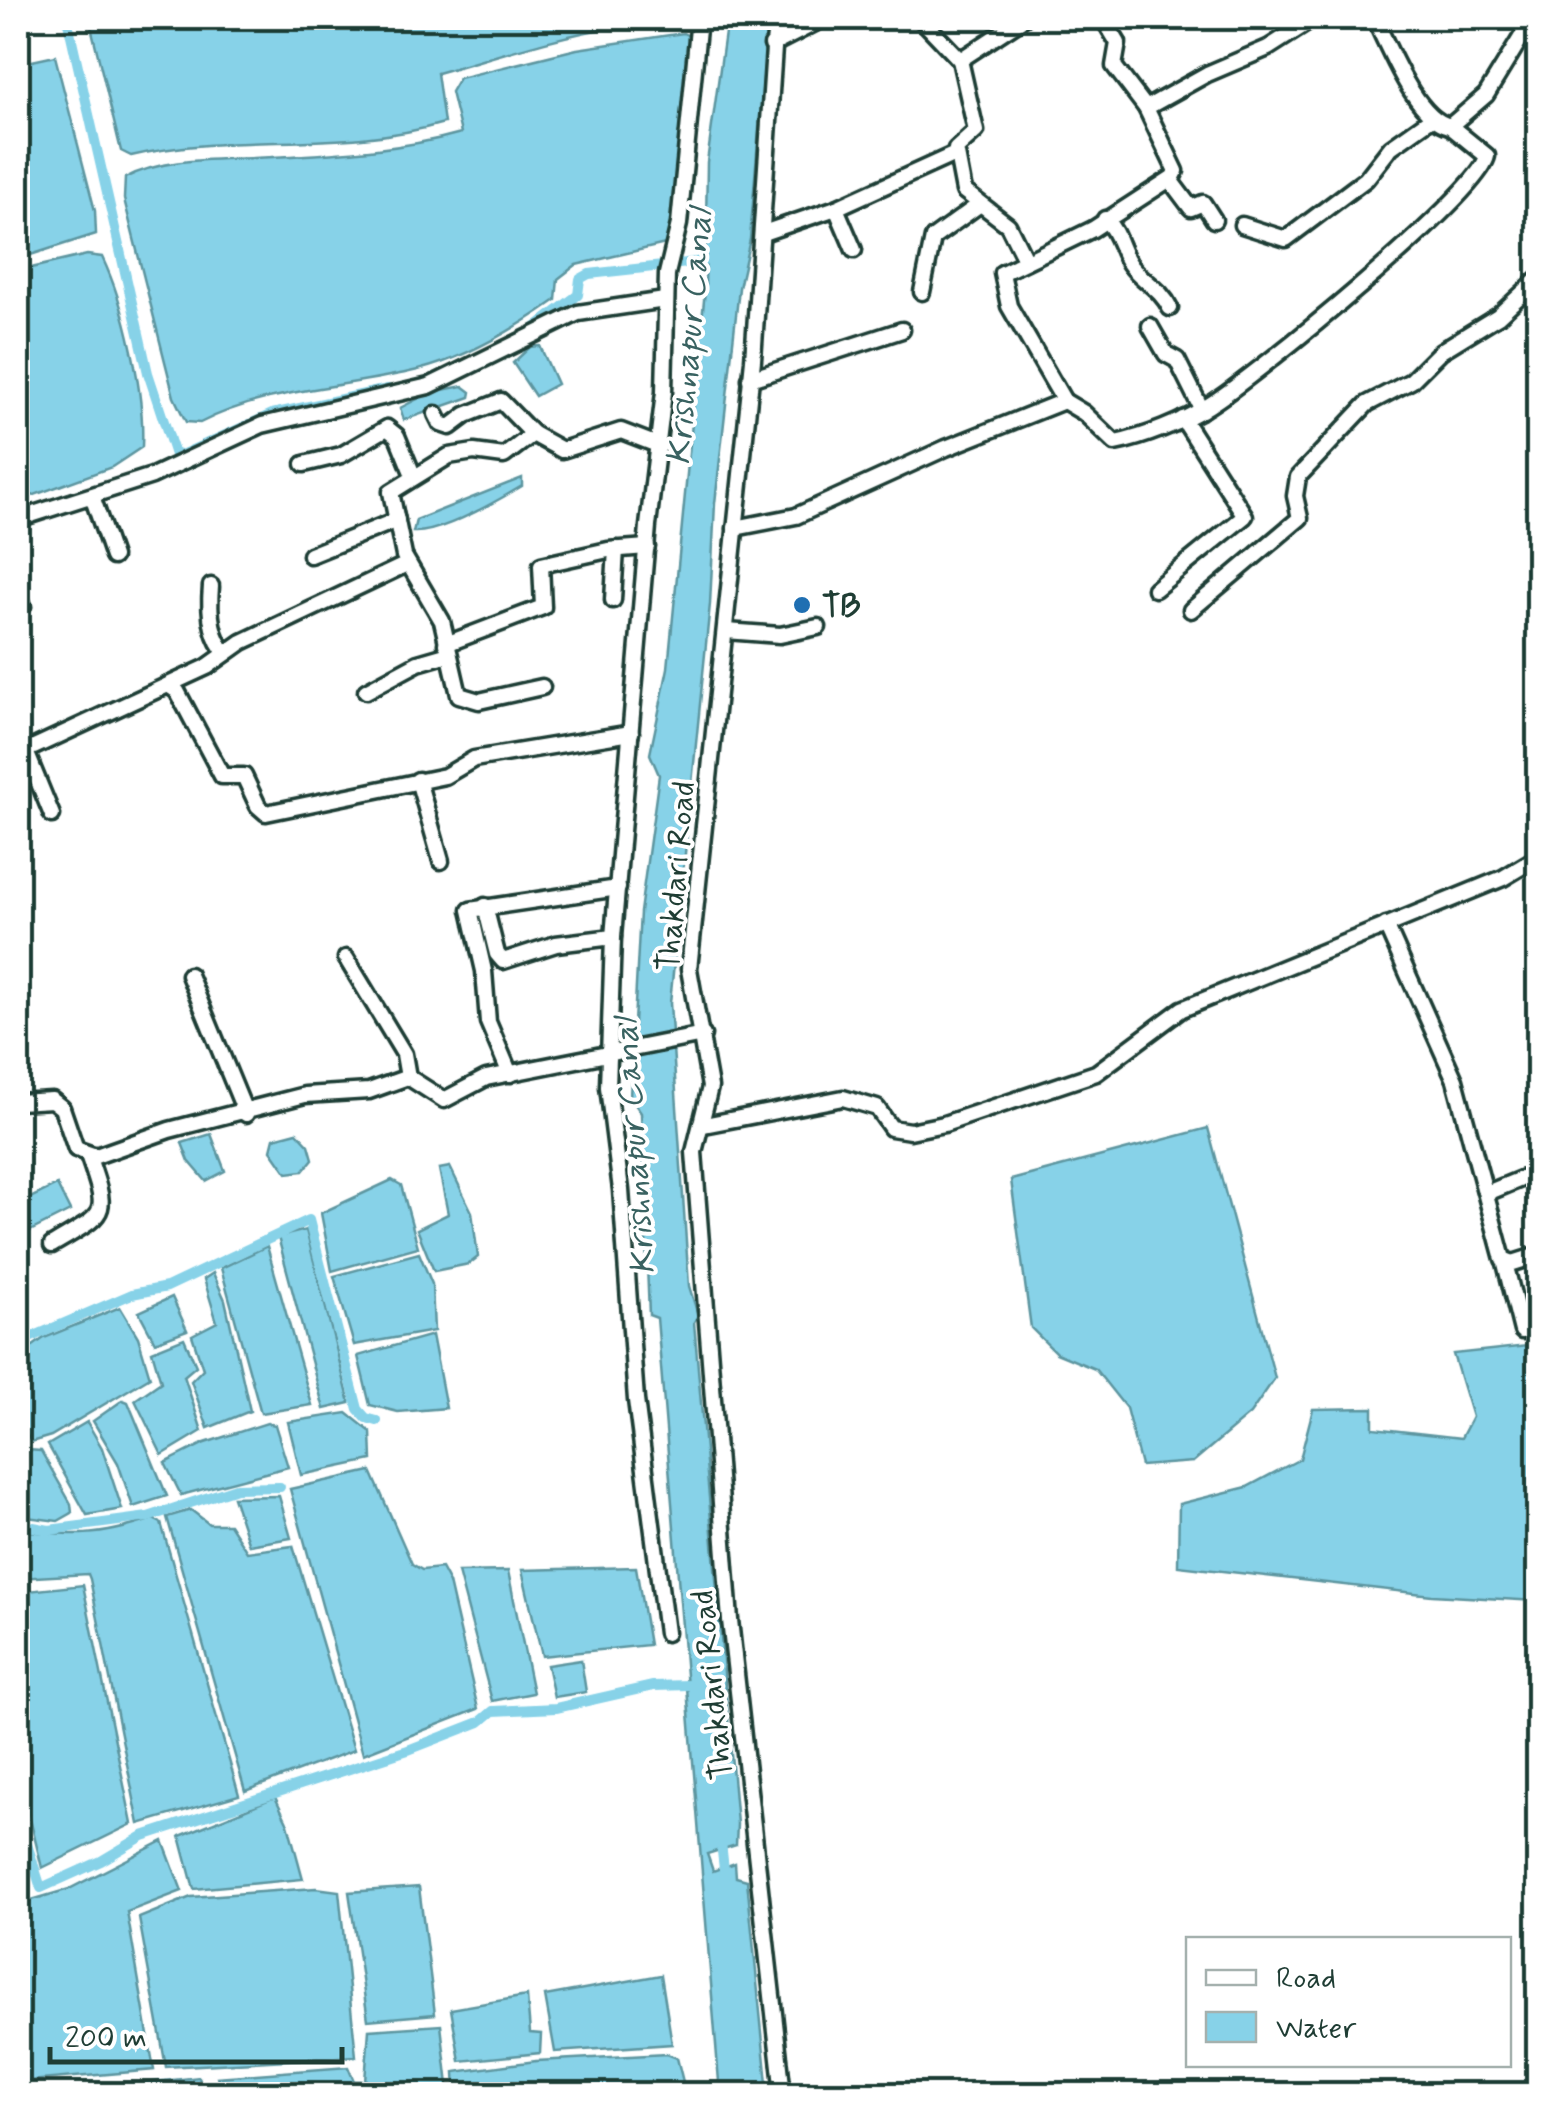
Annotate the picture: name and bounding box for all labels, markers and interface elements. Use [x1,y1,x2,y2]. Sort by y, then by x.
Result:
water label: Krishnapur Canal [656,202,725,467]
place label: TB [822,586,861,628]
marker: TB [791,594,813,616]
street label: Thakdari Road [648,779,706,973]
water label: Krishnapur Canal [603,1012,667,1277]
street label: Thakdari Road [682,1588,744,1782]
legend [1186,1937,1511,2067]
text: Road [1276,1959,1336,1998]
scale bar [50,2002,342,2064]
text: Water [1276,2009,1357,2048]
text: 200 m [65,2019,147,2058]

